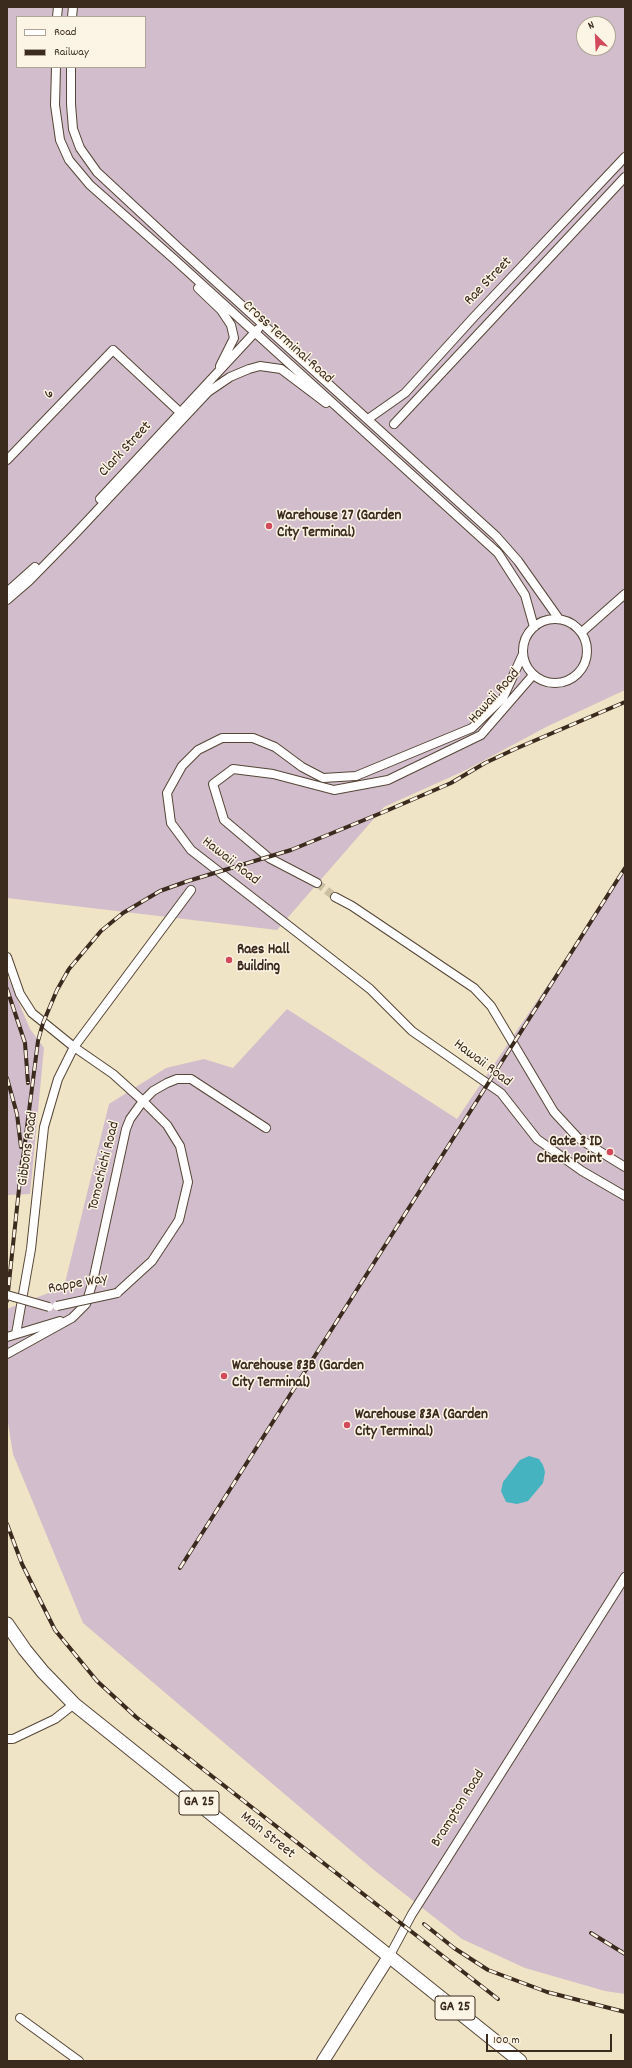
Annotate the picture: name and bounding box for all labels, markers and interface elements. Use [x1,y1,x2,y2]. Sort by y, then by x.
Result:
legend [16,16,146,68]
north arrow [576,16,616,56]
text: N [586,18,597,34]
text: Road [54,24,76,41]
text: Railway [54,44,89,61]
street label: Rae Street [461,254,517,310]
street label: Cross Terminal Road [238,298,336,388]
street label: 6 [41,386,59,404]
street label: Clark Street [96,418,156,482]
place label: Warehouse 27 (Garden City Terminal) [277,508,401,543]
marker: Warehouse 27 (Garden City Terminal) [264,521,274,531]
street label: Hawaii Road [465,666,525,728]
street label: Hawaii Road [198,834,262,890]
place label: Raes Hall Building [237,942,290,977]
marker: Raes Hall Building [224,955,234,965]
street label: Hawaii Road [449,1036,515,1092]
street label: Gibbons Road [15,1111,43,1187]
street label: Tomochichi Road [85,1120,125,1212]
place label: Gate 3 ID Check Point [537,1134,602,1169]
marker: Gate 3 ID Check Point [605,1147,615,1157]
street label: Rappe Way [47,1271,109,1299]
place label: Warehouse 83B (Garden City Terminal) [232,1358,364,1393]
marker: Warehouse 83B (Garden City Terminal) [219,1371,229,1381]
place label: Warehouse 83A (Garden City Terminal) [355,1407,488,1442]
marker: Warehouse 83A (Garden City Terminal) [342,1420,352,1430]
street label: Brampton Road [428,1767,490,1851]
road number: GA 25 [179,1791,219,1815]
street label: Main Street [236,1808,298,1864]
road number: GA 25 [435,1996,475,2020]
scale bar [488,2026,614,2052]
text: 100 m [493,2032,520,2049]

